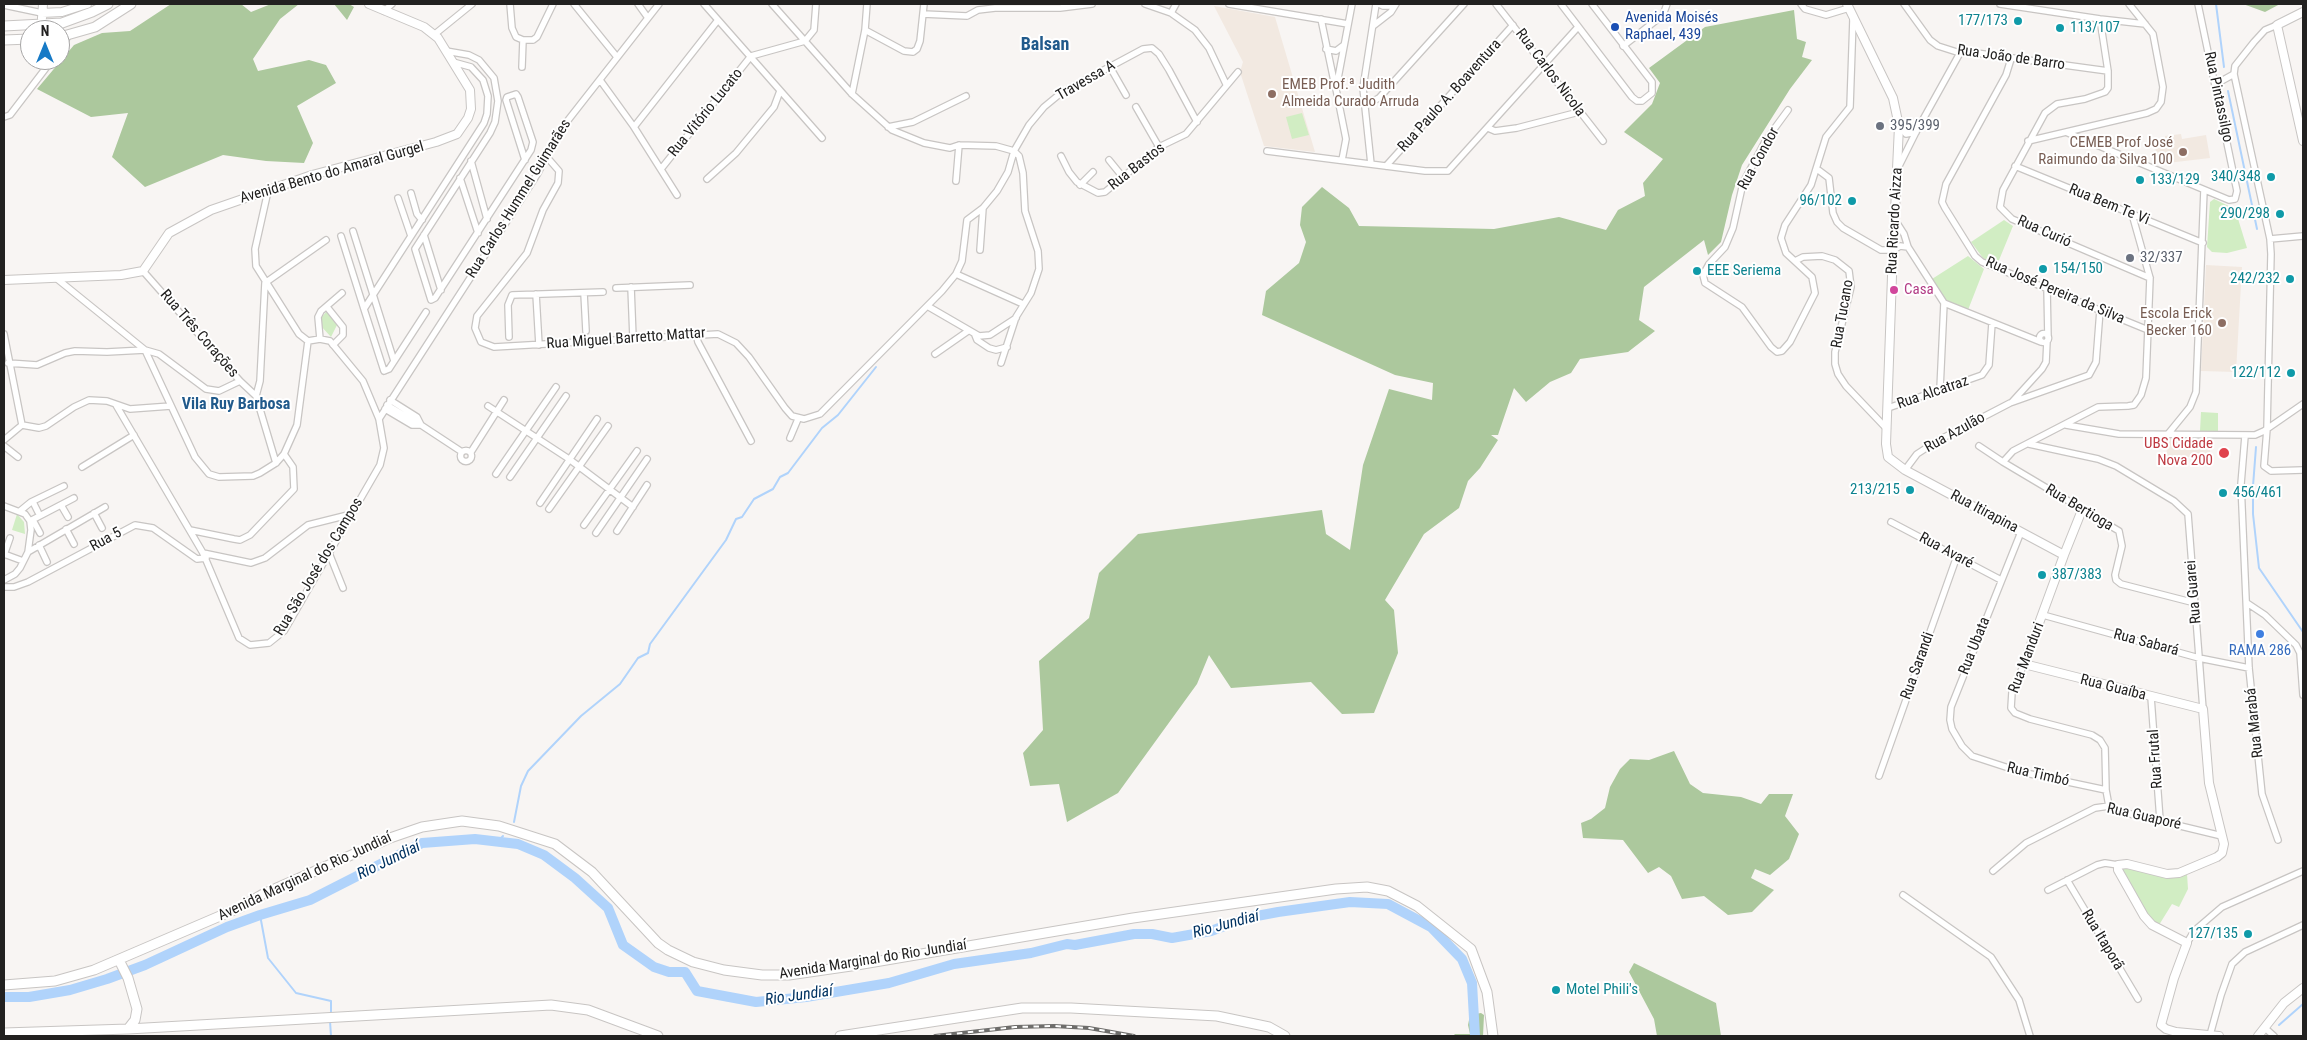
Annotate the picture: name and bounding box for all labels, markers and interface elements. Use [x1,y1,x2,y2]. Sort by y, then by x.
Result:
place label: Avenida Moisés Raphael, 439 [1625,9,1718,44]
place label: 177/173 [1958,12,2008,30]
marker: 177/173 [2012,15,2024,27]
place label: 113/107 [2070,19,2120,37]
north arrow [20,20,70,70]
marker: Avenida Moisés Raphael, 439 [1609,21,1621,33]
marker: 113/107 [2054,22,2066,34]
text: N [41,23,49,39]
street label: Rua Carlos Nicola [1511,26,1589,120]
district label: Balsan [1021,34,1069,56]
street label: Rua Paulo A. Boaventura [1395,36,1505,156]
street label: Rua João de Barro [1956,42,2066,74]
street label: Rua Pintassilgo [2200,50,2236,144]
street label: Travessa A [1053,57,1119,105]
street label: Rua Vitório Lucato [665,65,747,161]
place label: EMEB Prof.ª Judith Almeida Curado Arruda [1282,76,1419,111]
marker: EMEB Prof.ª Judith Almeida Curado Arruda [1266,88,1278,100]
street label: Rua Carlos Hummel Guimarães [463,116,575,282]
place label: 395/399 [1890,117,1940,135]
marker: 395/399 [1874,120,1886,132]
street label: Rua Condor [1734,125,1784,193]
place label: CEMEB Prof José Raimundo da Silva 100 [2038,134,2173,169]
street label: Avenida Bento do Amaral Gurgel [238,138,426,208]
street label: Rua Bastos [1105,139,1169,195]
marker: CEMEB Prof José Raimundo da Silva 100 [2177,146,2189,158]
street label: Rua Ricardo Aizza [1883,167,1907,275]
place label: 340/348 [2211,168,2261,186]
place label: 133/129 [2150,171,2200,189]
marker: 340/348 [2265,171,2277,183]
marker: 133/129 [2134,174,2146,186]
street label: Rua Bem Te Vi [2066,181,2152,229]
place label: 96/102 [1799,192,1842,210]
marker: 96/102 [1846,195,1858,207]
place label: 290/298 [2220,205,2270,223]
marker: 290/298 [2274,208,2286,220]
street label: Rua Curió [2014,212,2074,252]
place label: 32/337 [2140,249,2183,267]
marker: 32/337 [2124,252,2136,264]
street label: Rua José Pereira da Silva [1983,254,2127,328]
place label: 154/150 [2053,260,2103,278]
place label: EEE Seriema [1707,262,1781,280]
marker: 154/150 [2037,263,2049,275]
marker: EEE Seriema [1691,265,1703,277]
place label: 242/232 [2230,270,2280,288]
marker: 242/232 [2284,273,2296,285]
street label: Rua Tucano [1828,278,1858,350]
place label: Casa [1904,281,1934,299]
marker: Casa [1888,284,1900,296]
street label: Rua Três Corações [156,286,242,382]
place label: Escola Erick Becker 160 [2140,305,2212,340]
marker: Escola Erick Becker 160 [2216,317,2228,329]
street label: Rua Miguel Barretto Mattar [546,324,706,354]
place label: 122/112 [2231,364,2281,382]
marker: 122/112 [2285,367,2297,379]
street label: Rua Alcatraz [1895,372,1971,414]
district label: Vila Ruy Barbosa [182,395,290,415]
street label: Rua Azulão [1922,409,1988,457]
place label: UBS Cidade Nova 200 [2144,435,2213,470]
marker: UBS Cidade Nova 200 [2217,446,2231,460]
place label: 213/215 [1850,481,1900,499]
street label: Rua Bertioga [2042,481,2116,535]
marker: 213/215 [1904,484,1916,496]
place label: 456/461 [2233,484,2283,502]
street label: Rua Itirapina [1947,487,2021,537]
marker: 456/461 [2217,487,2229,499]
street label: Rua São José dos Campos [271,495,367,639]
street label: Rua 5 [87,524,125,556]
street label: Rua Avaré [1916,529,1976,573]
street label: Rua Guarei [2182,559,2206,625]
place label: 387/383 [2052,566,2102,584]
marker: 387/383 [2036,569,2048,581]
street label: Rua Ubata [1955,615,1995,677]
street label: Rua Manduri [2005,620,2049,696]
street label: Rua Sabará [2111,626,2181,660]
marker: RAMA 286 [2254,628,2266,640]
street label: Rua Sarandi [1898,630,1938,702]
place label: RAMA 286 [2229,642,2291,660]
street label: Rua Guaíba [2078,671,2148,705]
street label: Rua Marabá [2242,687,2268,759]
street label: Rua Frutal [2145,729,2167,789]
street label: Rua Timbó [2005,759,2071,791]
street label: Rua Guaporé [2105,800,2183,834]
street label: Avenida Marginal do Rio Jundiaí [215,829,395,925]
water label: Rio Jundiaí [354,837,424,885]
street label: Rua Itaporã [2077,906,2127,974]
water label: Rio Jundiaí [1191,907,1261,943]
place label: 127/135 [2188,925,2238,943]
marker: 127/135 [2242,928,2254,940]
street label: Avenida Marginal do Rio Jundiaí [778,936,968,984]
place label: Motel Phili's [1566,981,1638,999]
water label: Rio Jundiaí [764,982,834,1010]
marker: Motel Phili's [1550,984,1562,996]

